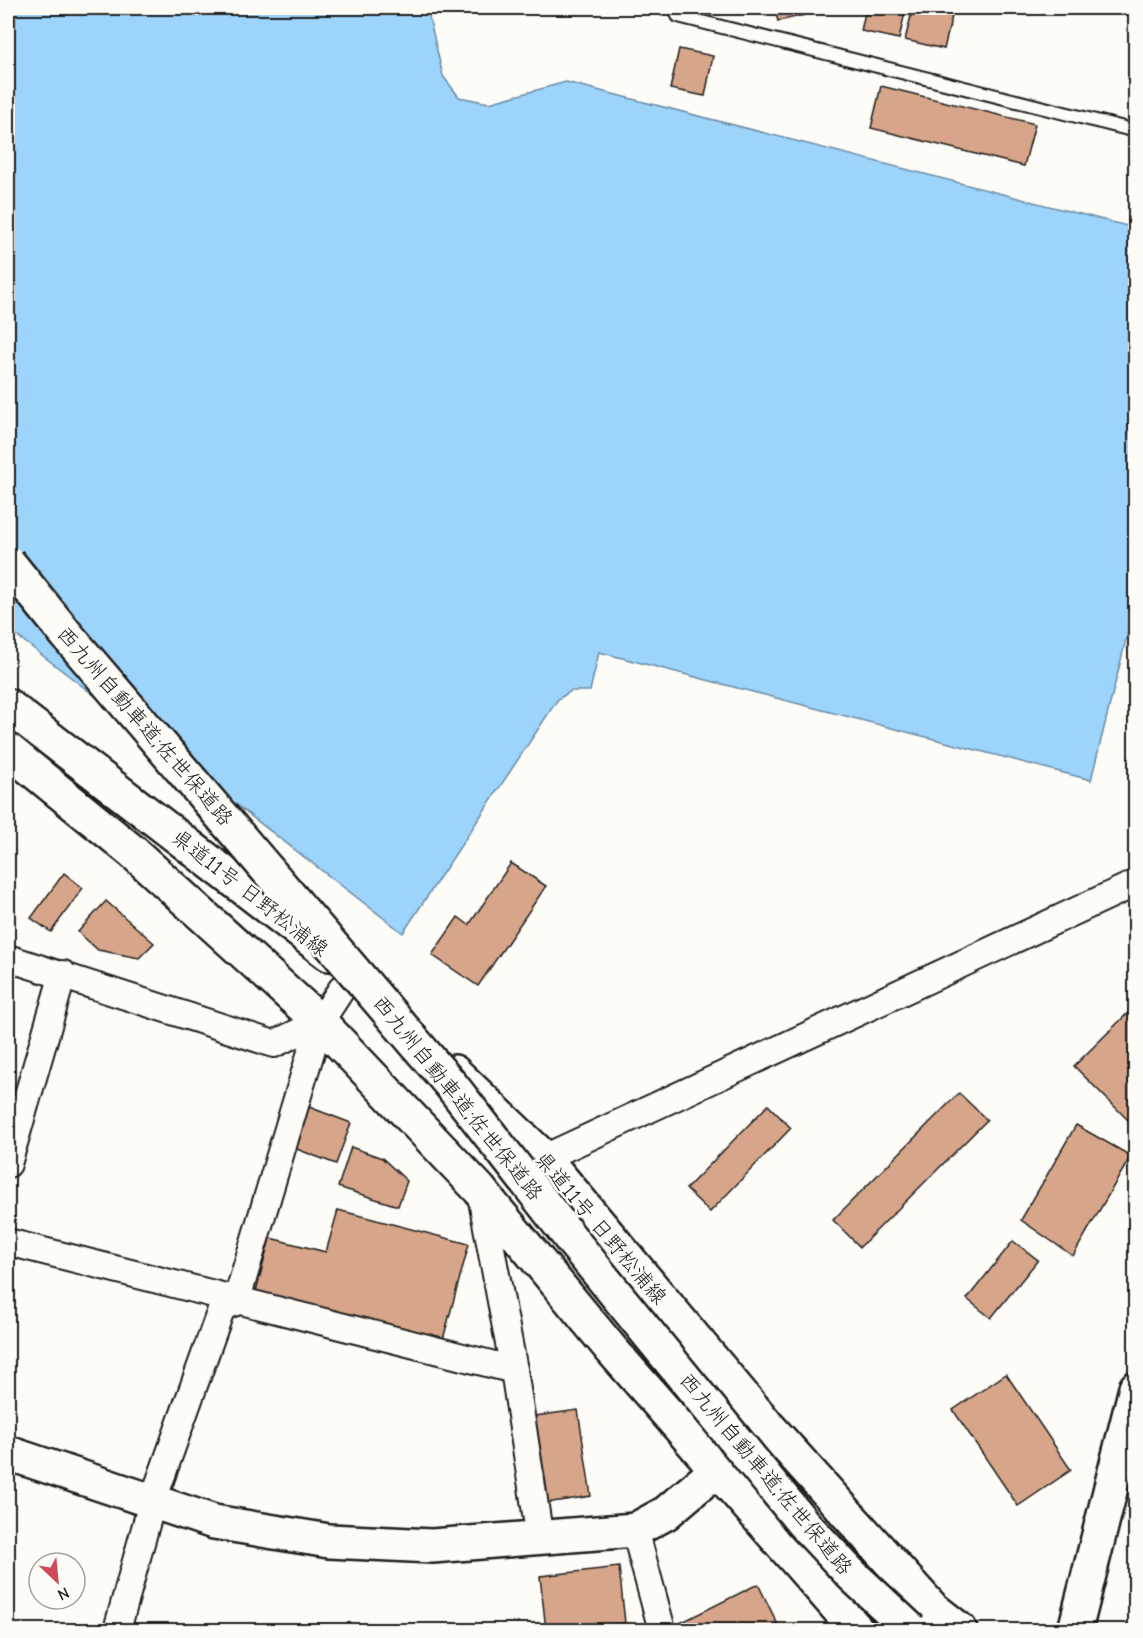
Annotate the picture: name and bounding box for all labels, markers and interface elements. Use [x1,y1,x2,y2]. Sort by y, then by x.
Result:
street label: 西九州自動車道;佐世保道路 [52,621,238,831]
street label: 県道11号 日野松浦線 [167,825,333,961]
street label: 西九州自動車道;佐世保道路 [368,991,548,1205]
street label: 県道11号 日野松浦線 [530,1147,672,1309]
street label: 西九州自動車道;佐世保道路 [674,1368,858,1580]
north arrow [27,1551,87,1611]
text: N [55,1583,72,1604]

